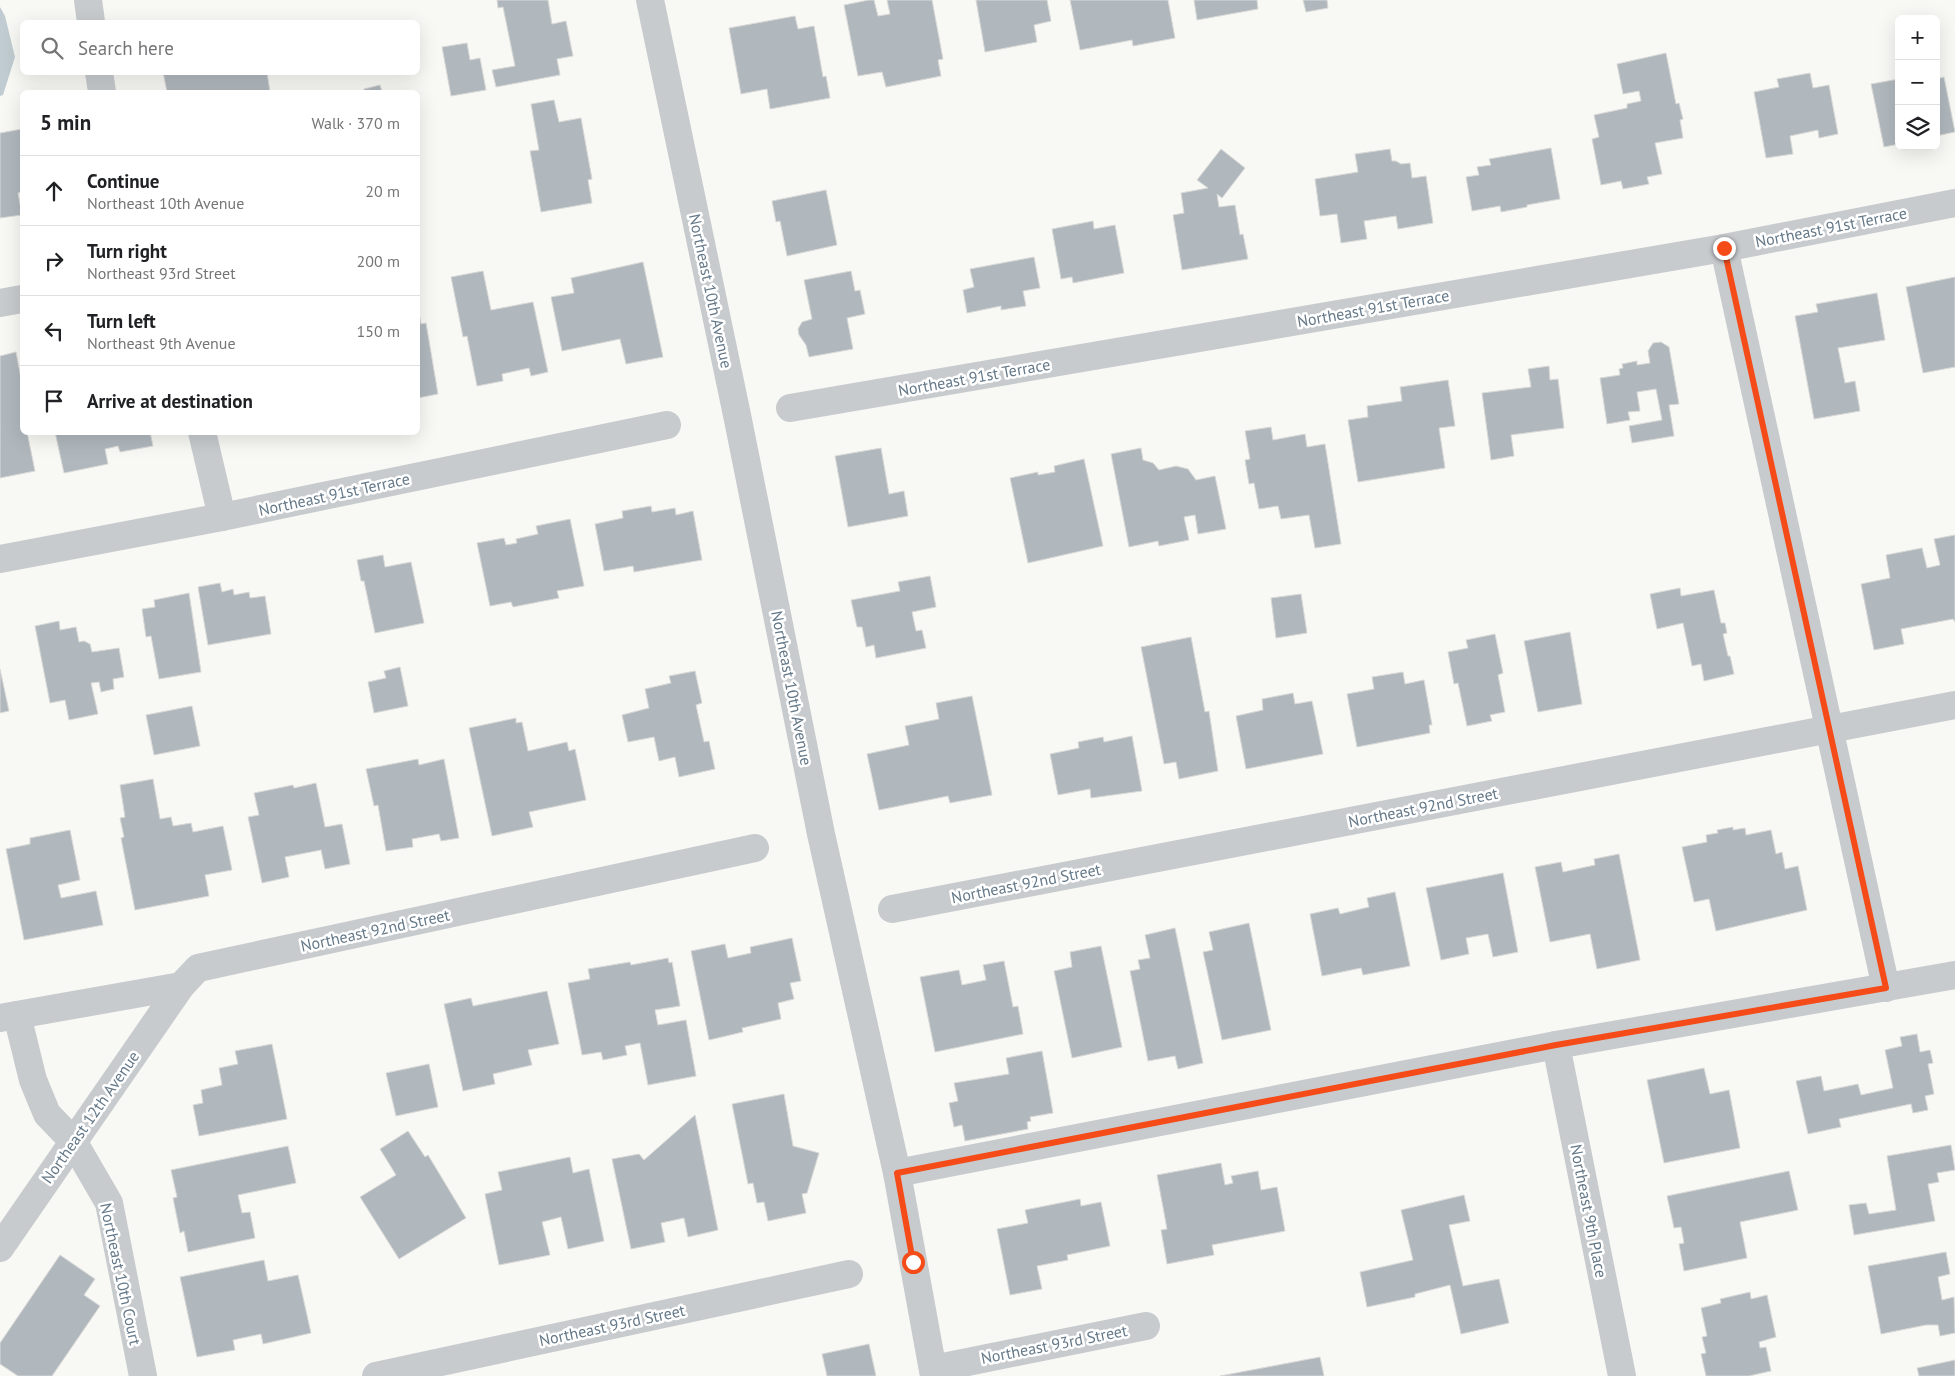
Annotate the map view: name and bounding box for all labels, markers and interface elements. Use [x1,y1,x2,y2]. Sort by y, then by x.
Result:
map controls [1895,15,1940,150]
button: + [1895,15,1940,60]
search box [20,20,420,75]
icon: search [38,34,66,62]
text: Search here [78,36,174,60]
button: − [1895,60,1940,105]
button: layers [1895,105,1940,150]
text: 5 min [40,109,91,136]
text: Walk · 370 m [311,113,400,133]
text: Continue [87,169,159,193]
icon: ahead [40,177,68,205]
text: 20 m [365,181,400,201]
text: Northeast 10th Avenue [87,193,244,213]
street label: Northeast 91st Terrace [1753,202,1909,252]
street label: Northeast 10th Avenue [685,212,737,370]
route end [1713,237,1736,260]
text: Turn right [87,239,167,263]
icon: right [40,247,68,275]
text: 200 m [357,251,400,271]
text: Northeast 93rd Street [87,263,236,283]
street label: Northeast 91st Terrace [1295,285,1451,331]
text: Turn left [87,309,156,333]
icon: left [40,317,68,345]
text: 150 m [357,321,400,341]
text: Northeast 9th Avenue [87,333,236,353]
street label: Northeast 91st Terrace [896,354,1052,400]
icon: arrive [40,387,68,415]
text: Arrive at destination [87,389,253,413]
street label: Northeast 91st Terrace [257,468,411,520]
street label: Northeast 10th Avenue [767,609,817,767]
street label: Northeast 92nd Street [1347,783,1500,831]
street label: Northeast 92nd Street [950,859,1103,907]
street label: Northeast 92nd Street [299,904,452,956]
street label: Northeast 12th Avenue [37,1047,143,1187]
street label: Northeast 9th Place [1566,1143,1612,1279]
street label: Northeast 10th Court [96,1201,146,1348]
route start [902,1251,925,1274]
street label: Northeast 93rd Street [537,1300,687,1350]
street label: Northeast 93rd Street [979,1320,1129,1368]

